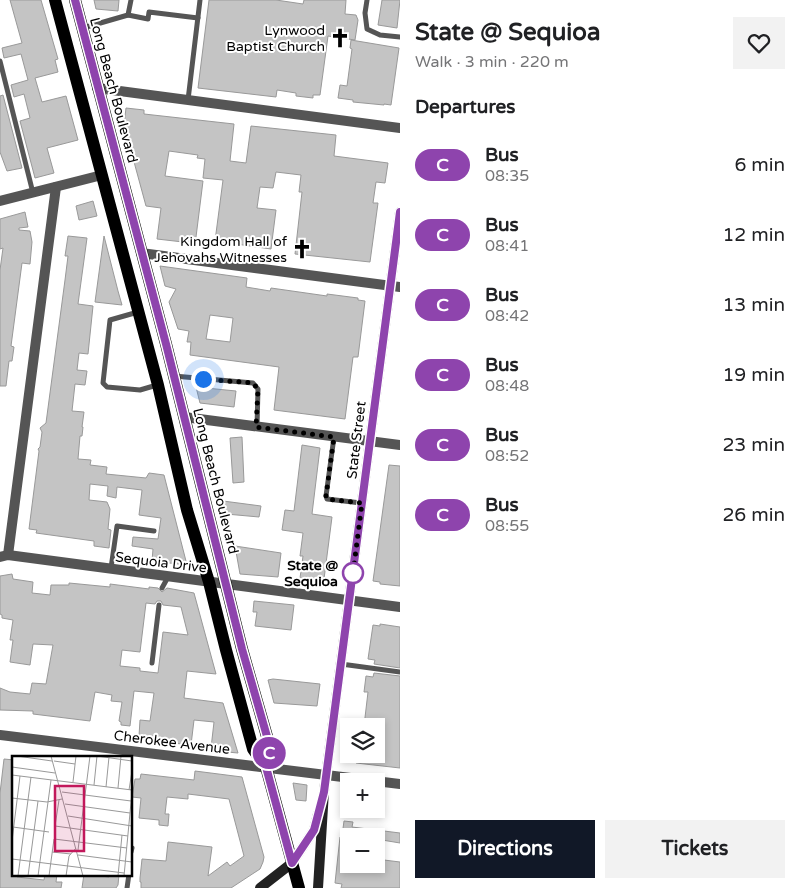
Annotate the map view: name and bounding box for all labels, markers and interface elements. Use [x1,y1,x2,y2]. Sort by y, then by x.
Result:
street label: Long Beach Boulevard [86,16,141,165]
button: heart [733,17,785,69]
text: State @ Sequioa [415,18,600,47]
place label: Lynwood Baptist Church [226,22,325,55]
church icon: Lynwood Baptist Church [329,27,351,49]
text: Walk · 3 min · 220 m [415,52,569,72]
text: Departures [415,96,515,118]
text: Bus [485,144,519,166]
text: C [436,154,449,176]
text: 6 min [734,154,785,176]
text: 08:35 [485,166,529,186]
text: Bus [485,214,519,236]
text: C [436,224,449,246]
text: 12 min [722,224,785,246]
place label: Kingdom Hall of Jehovahs Witnesses [154,233,288,266]
text: 08:41 [485,236,529,256]
church icon: Kingdom Hall of Jehovahs Witnesses [291,238,313,260]
text: Bus [485,284,519,306]
text: C [436,294,449,316]
text: 13 min [722,294,785,316]
text: 08:42 [485,306,529,326]
text: Bus [485,354,519,376]
text: C [436,364,449,386]
text: 19 min [722,364,785,386]
your location [191,367,216,392]
text: 08:48 [485,376,529,396]
street label: State Street [343,400,370,480]
street label: Long Beach Boulevard [189,406,242,556]
text: Bus [485,424,519,446]
text: C [436,434,449,456]
text: 23 min [722,434,785,456]
text: 08:52 [485,446,529,466]
text: Bus [485,494,519,516]
text: C [436,504,449,526]
text: 26 min [722,504,785,526]
text: 08:55 [485,516,529,536]
street label: Sequoia Drive [114,548,208,577]
place label: State @ Sequioa [284,557,338,590]
marker: State @ Sequioa [342,562,364,584]
map controls [340,718,385,873]
button: layers [340,718,385,763]
street label: Cherokee Avenue [113,727,231,758]
line badge: C [253,737,285,769]
text: C [263,742,275,764]
inset map [12,756,132,876]
button: + [340,773,385,818]
button: Directions [415,820,595,878]
button: Tickets [605,820,785,878]
button: − [340,828,385,873]

